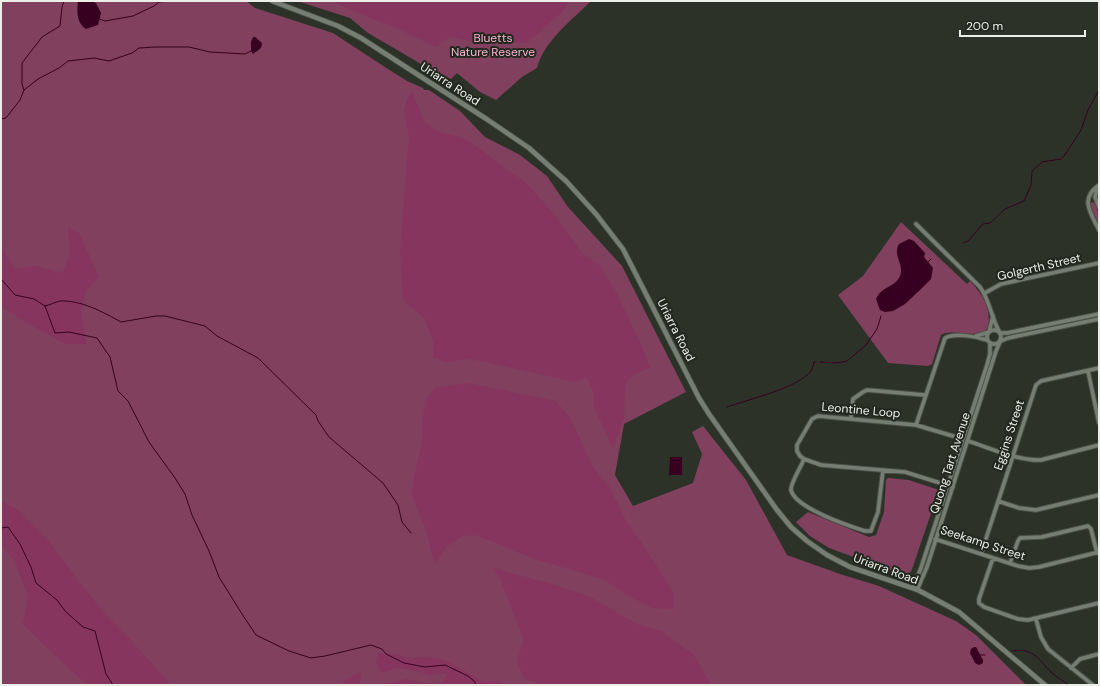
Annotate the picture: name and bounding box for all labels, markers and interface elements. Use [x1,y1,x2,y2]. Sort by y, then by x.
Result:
scale bar [960,12,1085,38]
text: 200 m [966,18,1003,34]
park label: Bluetts Nature Reserve [451,30,535,60]
street label: Uriarra Road [417,59,483,109]
street label: Golgerth Street [996,250,1083,284]
street label: Uriarra Road [653,296,699,364]
street label: Eggins Street [990,397,1028,472]
street label: Leontine Loop [821,399,901,421]
street label: Quong Tart Avenue [926,410,974,516]
street label: Seekamp Street [938,522,1028,564]
street label: Uriarra Road [851,550,921,588]

